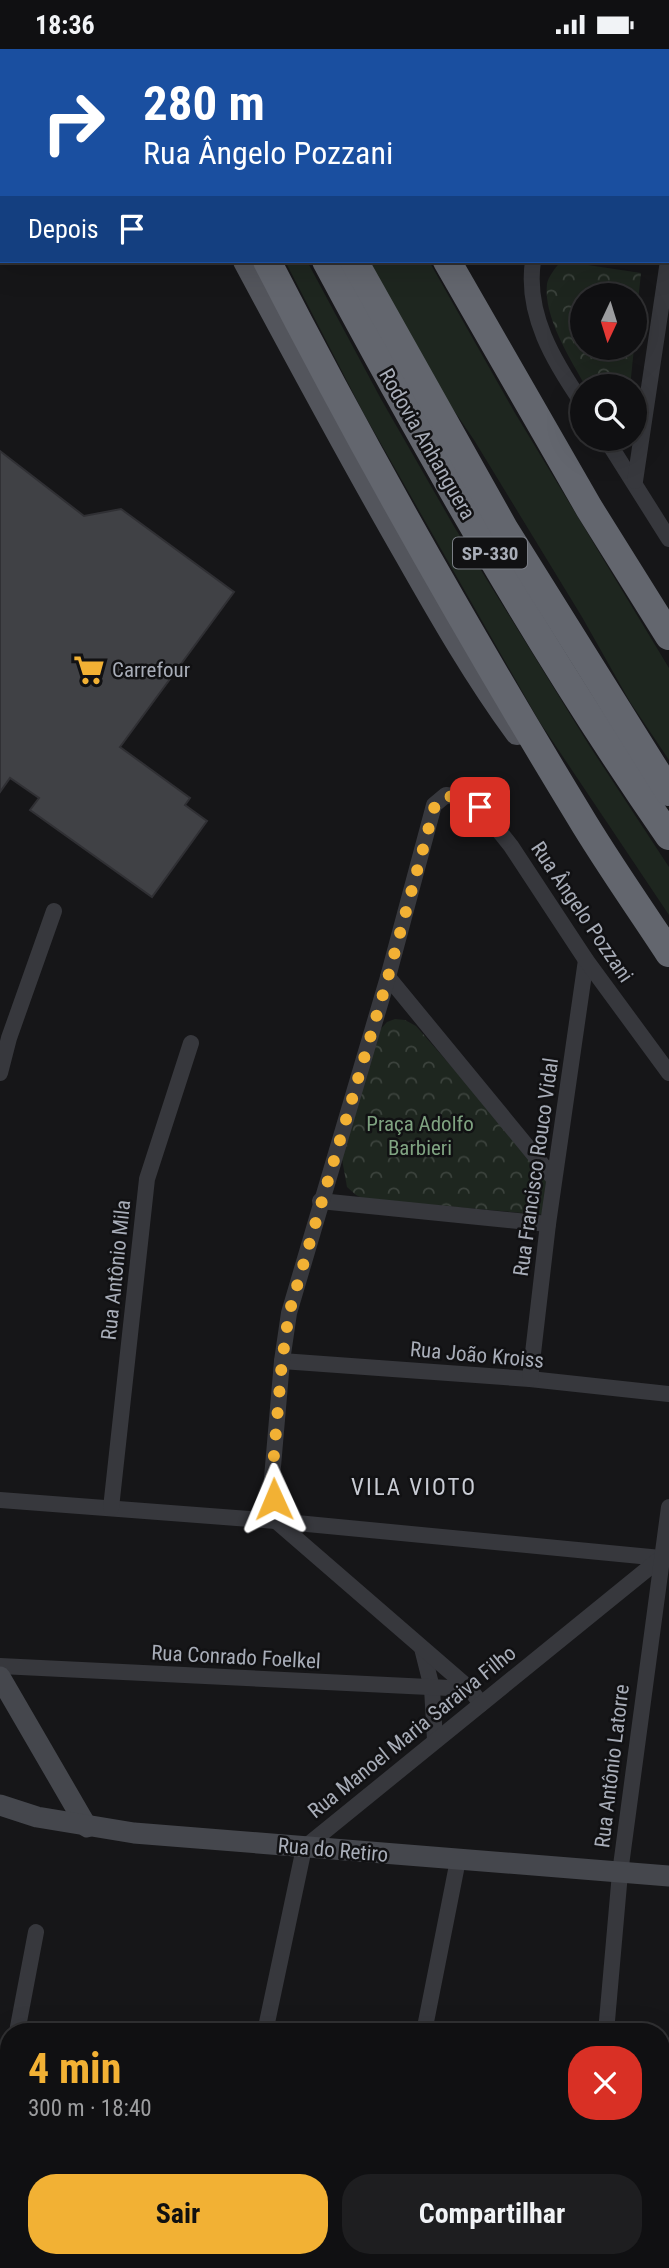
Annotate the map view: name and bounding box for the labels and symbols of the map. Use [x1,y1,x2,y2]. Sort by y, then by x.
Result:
north arrow [570,283,648,361]
street label: Rodovia Anhanguera [374,364,480,524]
road number: SP-330 [453,538,527,569]
supermarket icon: Carrefour [72,653,106,687]
place label: Carrefour [112,658,190,682]
pin [450,777,510,837]
street label: Rua Ângelo Pozzani [526,837,638,987]
street label: Rua Francisco Rouco Vidal [509,1056,563,1278]
park label: Praça Adolfo Barbieri [366,1112,474,1160]
street label: Rua Antônio Mila [97,1199,135,1341]
street label: Rua João Kroiss [409,1337,545,1373]
position arrow [237,1462,311,1536]
district label: VILA VIOTO [351,1474,477,1501]
street label: Rua Conrado Foelkel [151,1641,321,1673]
street label: Rua Manoel Maria Saraiva Filho [303,1641,521,1823]
street label: Rua Antônio Latorre [590,1683,634,1849]
street label: Rua do Retiro [277,1833,389,1867]

